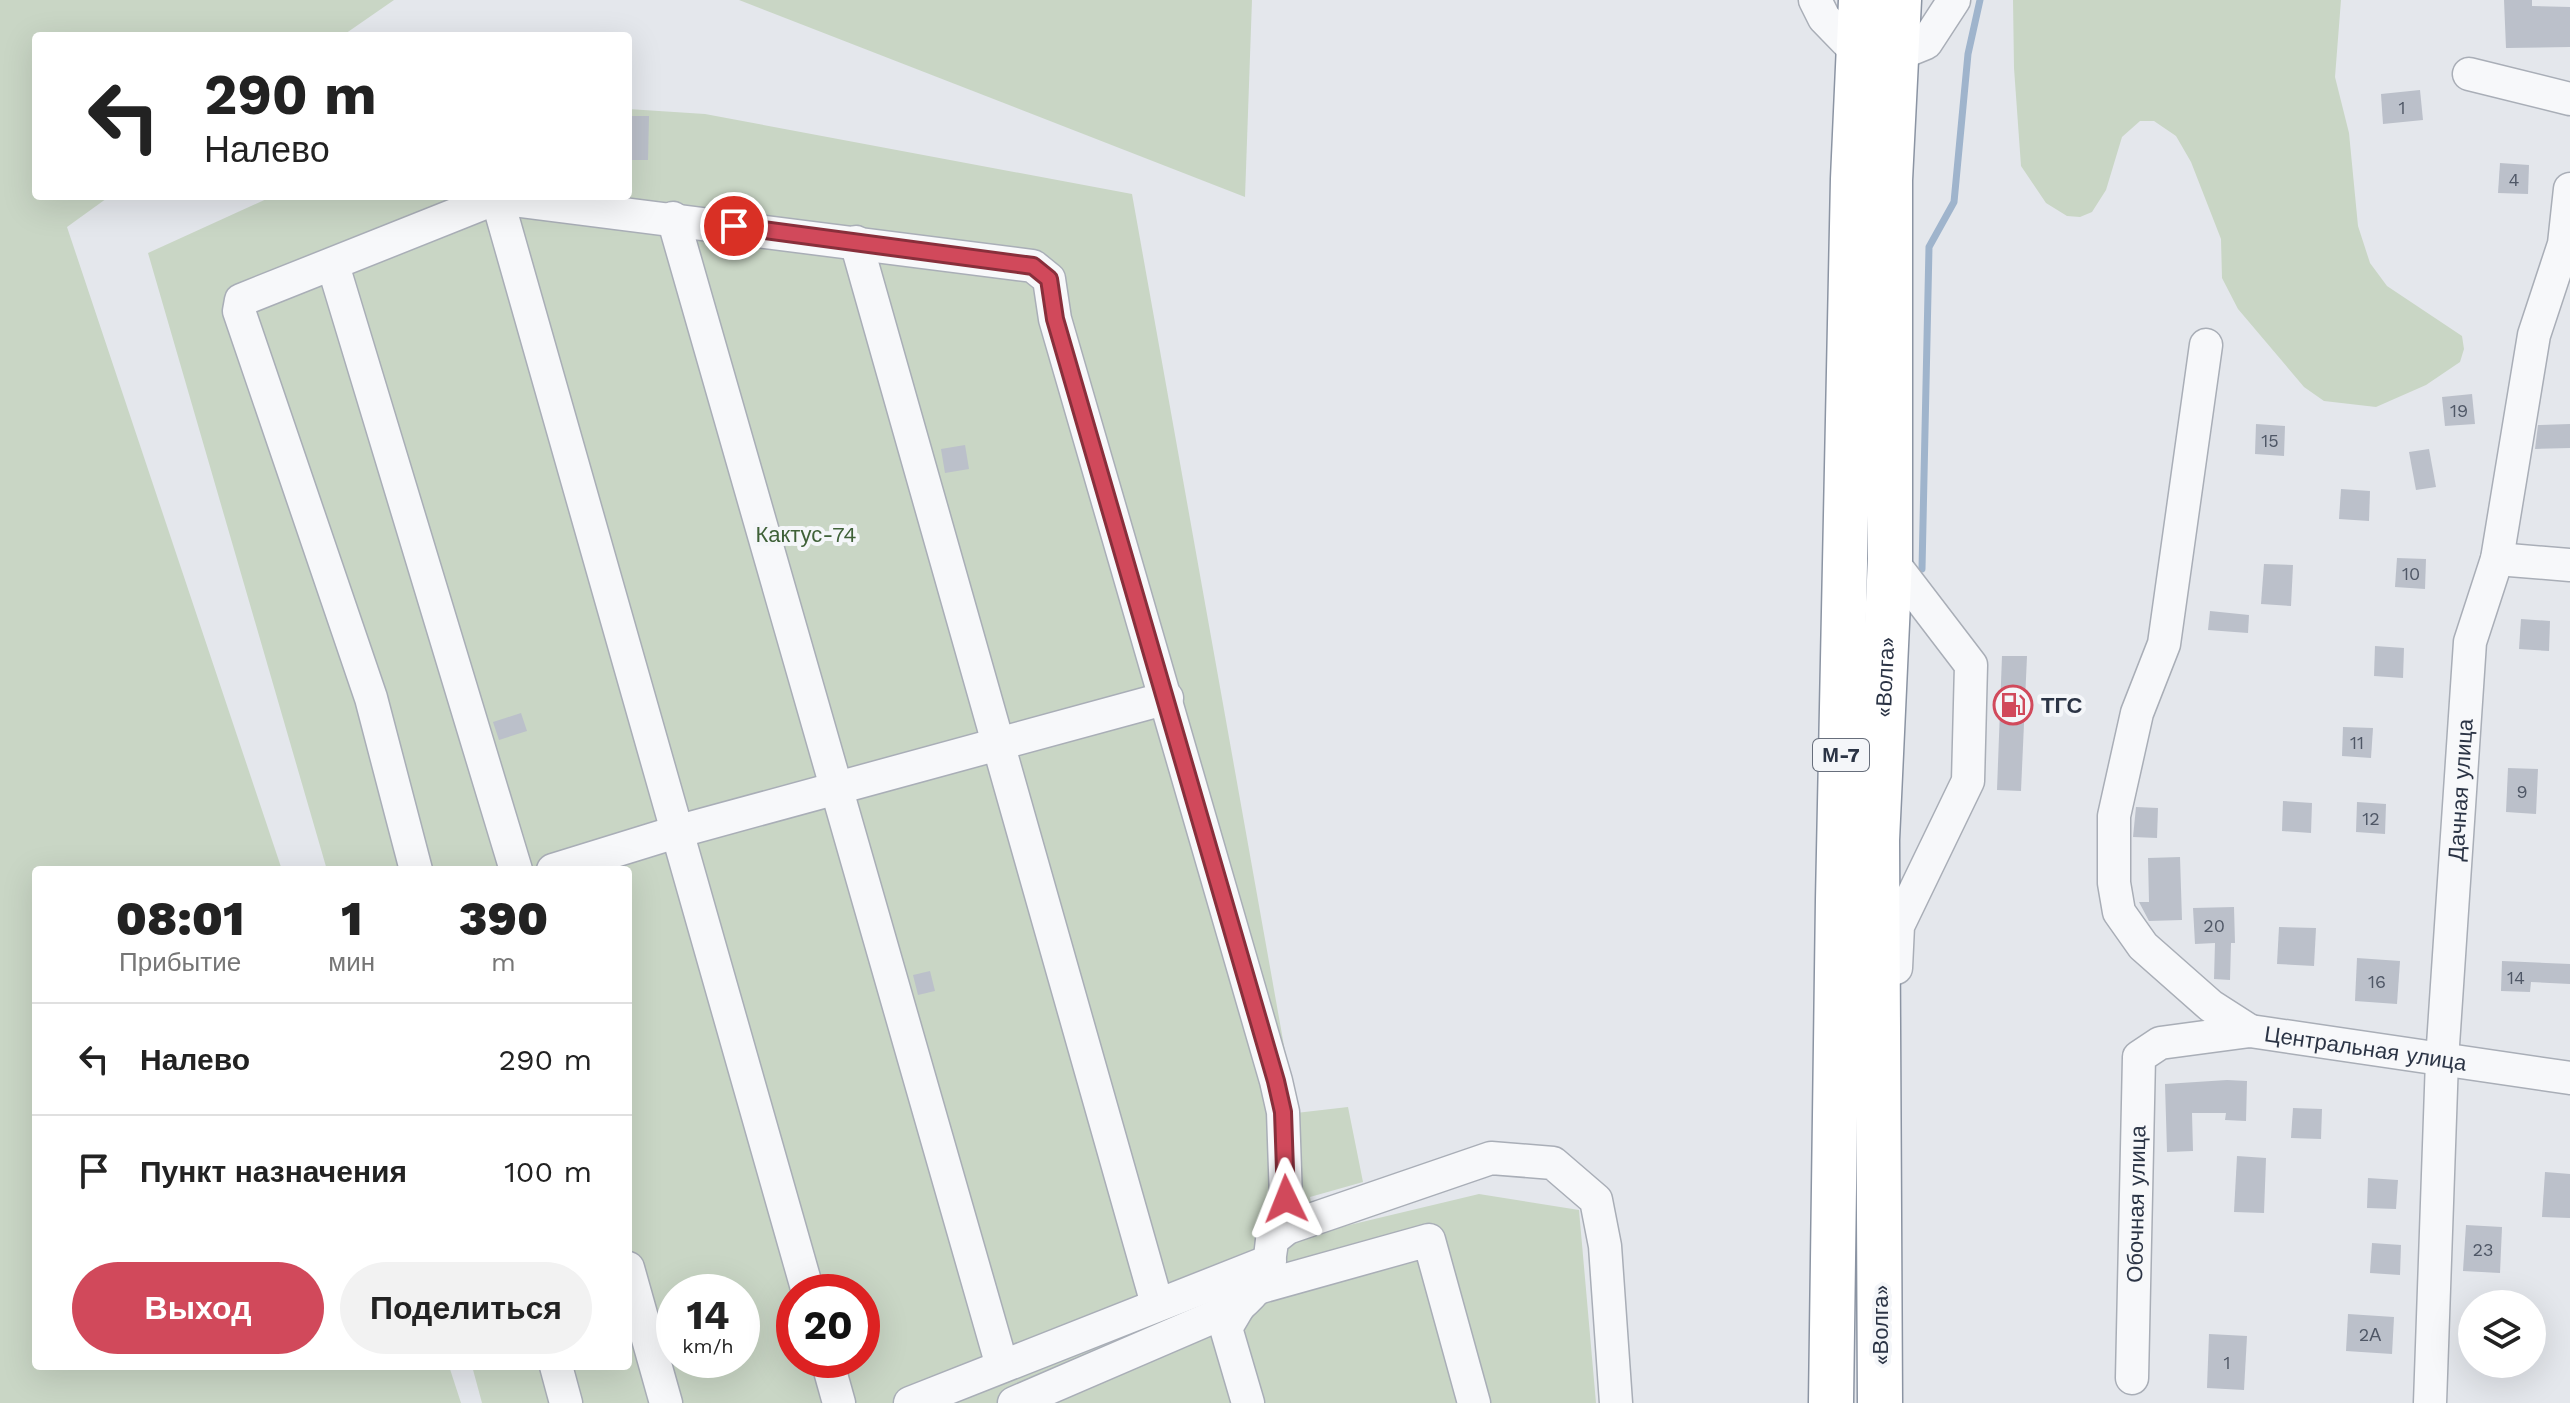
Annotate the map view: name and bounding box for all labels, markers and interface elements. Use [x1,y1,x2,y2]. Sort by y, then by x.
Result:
text: 290 m [204,62,377,128]
icon: left [72,64,176,168]
house number: 1 [2398,97,2406,118]
text: Налево [204,129,330,171]
house number: 4 [2509,169,2520,190]
pin [700,192,768,260]
icon: arrive [712,204,756,248]
house number: 19 [2450,400,2468,421]
house number: 15 [2261,430,2279,451]
park label: Кактус-74 [755,522,857,547]
house number: 10 [2402,563,2420,584]
street label: «Волга» [1870,636,1899,718]
fuel station icon: ТГС [1992,684,2034,726]
place label: ТГС [2041,693,2083,718]
street label: Дачная улица [2443,717,2477,862]
house number: 11 [2350,732,2364,753]
road number: М-7 [1813,739,1869,771]
house number: 9 [2516,781,2528,802]
house number: 12 [2362,808,2380,829]
text: 08:01 [116,890,245,947]
text: 1 [341,890,362,947]
text: 390 [459,890,548,947]
house number: 20 [2203,915,2225,936]
text: Прибытие [119,947,241,977]
text: мин [328,947,375,977]
text: m [491,947,516,977]
house number: 14 [2507,967,2525,988]
house number: 16 [2368,971,2386,992]
street label: Центральная улица [2263,1021,2469,1075]
icon: left [72,1037,116,1081]
text: Налево [140,1042,250,1077]
text: 290 m [499,1042,592,1077]
street label: Обочная улица [2122,1124,2150,1283]
icon: arrive [72,1149,116,1193]
text: Пункт назначения [140,1154,407,1189]
text: 100 m [504,1154,592,1189]
position arrow [1244,1157,1328,1241]
house number: 23 [2473,1239,2494,1260]
button: Выход [72,1262,324,1354]
button: Поделиться [340,1262,592,1354]
speed limit sign: 20 [776,1274,880,1378]
street label: «Волга» [1868,1285,1893,1365]
map controls [2458,1290,2546,1378]
button: layers [2458,1290,2546,1378]
text: 14 [686,1292,730,1339]
house number: 2А [2359,1324,2381,1345]
text: km/h [682,1334,734,1358]
house number: 1 [2223,1352,2231,1373]

